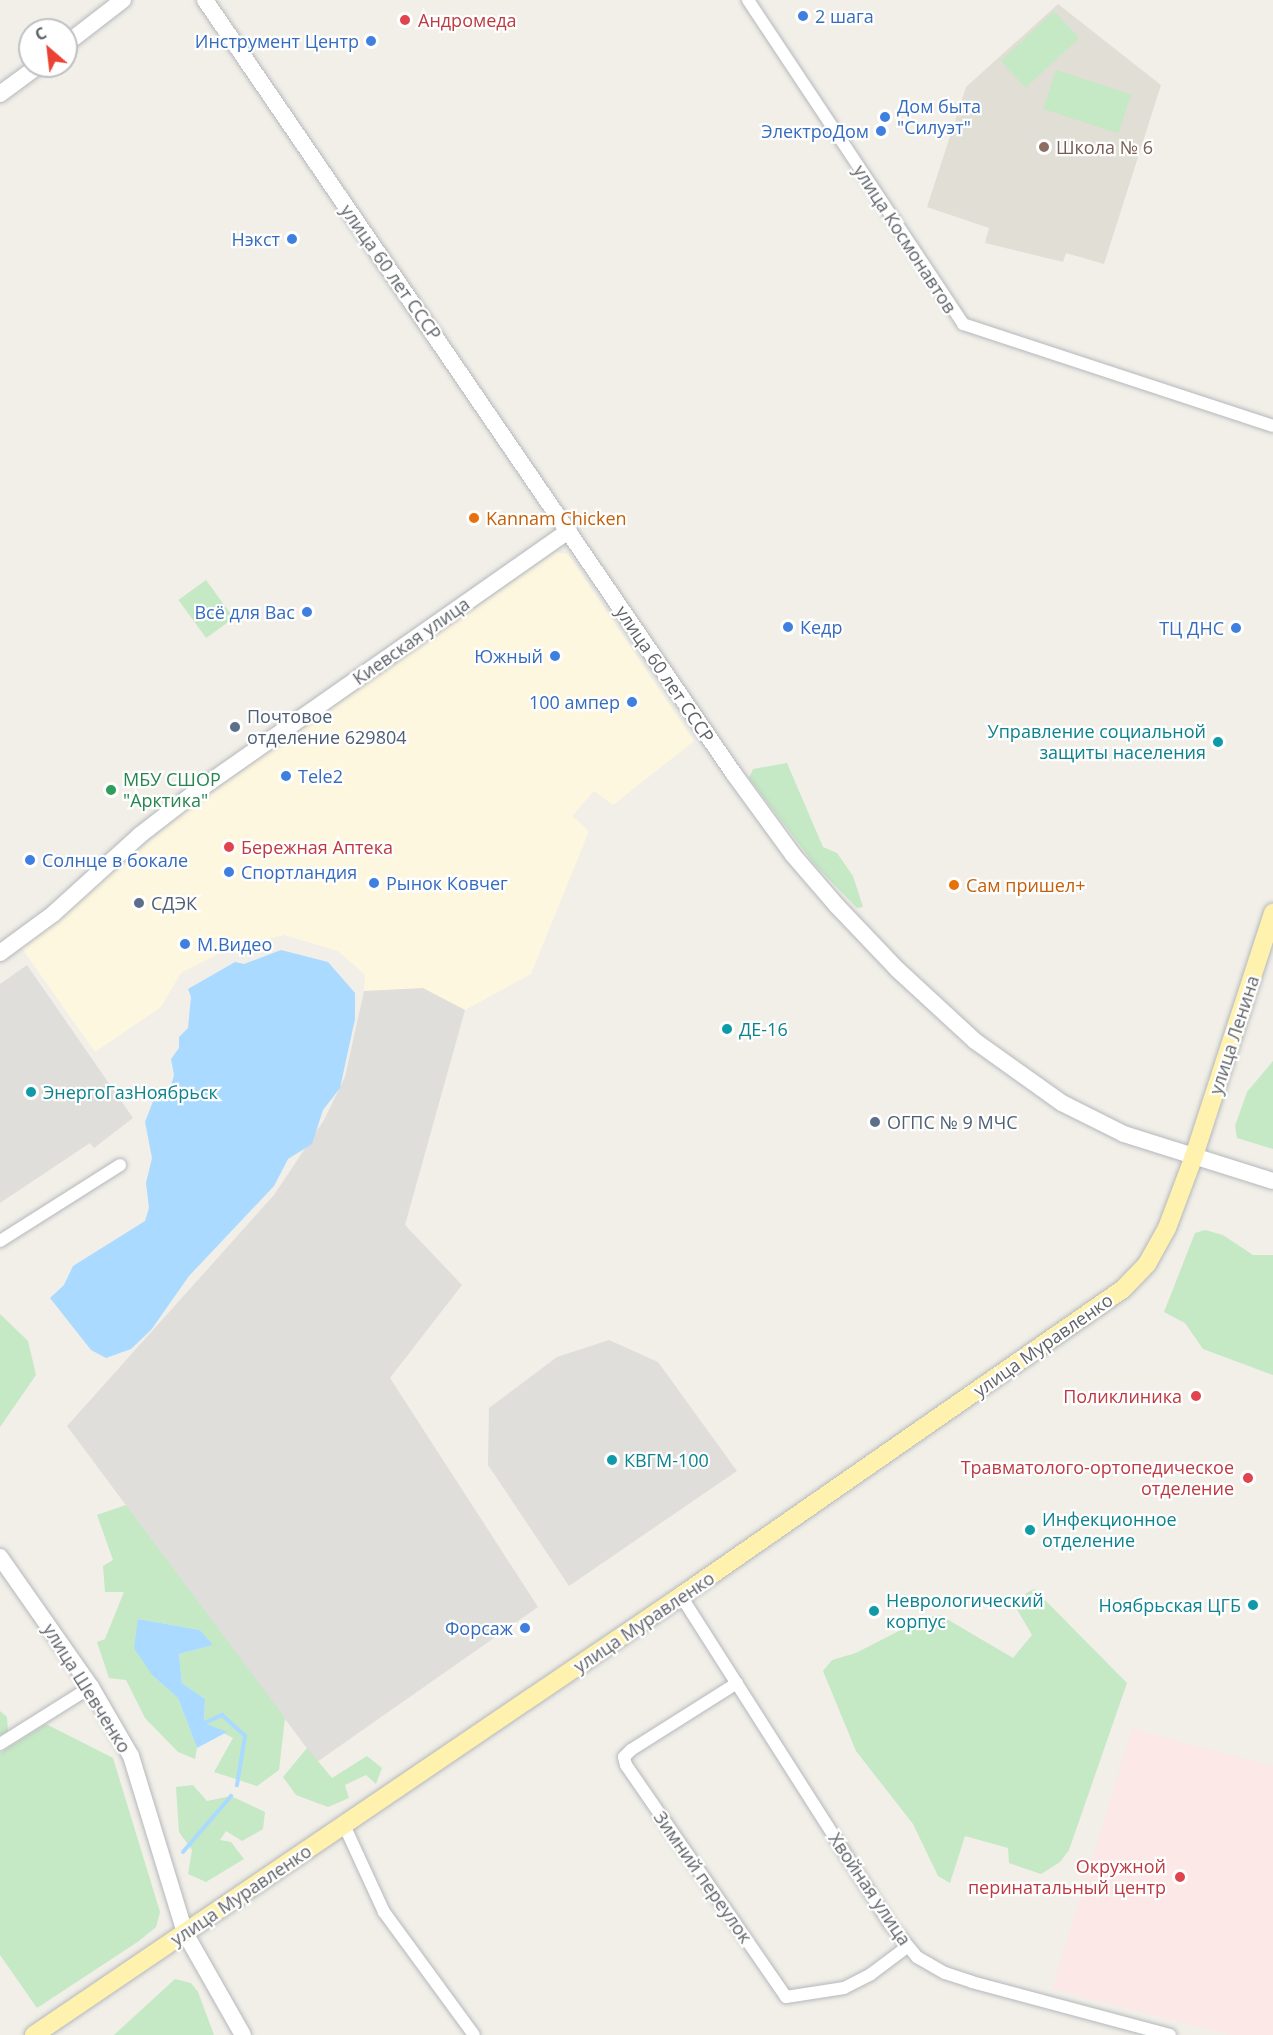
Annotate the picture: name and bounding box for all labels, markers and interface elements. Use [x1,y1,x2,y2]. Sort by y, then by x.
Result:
place label: 2 шага [815,5,874,27]
place label: Андромеда [418,9,517,31]
marker: 2 шага [796,9,810,23]
marker: Андромеда [396,11,414,29]
north arrow [18,18,78,78]
text: С [31,22,50,46]
place label: Инструмент Центр [195,30,359,52]
marker: Инструмент Центр [364,34,378,48]
place label: Дом быта "Силуэт" [897,96,981,138]
marker: Дом быта "Силуэт" [878,110,892,124]
place label: ЭлектроДом [761,120,869,142]
marker: ЭлектроДом [874,124,888,138]
place label: Школа № 6 [1056,136,1153,158]
marker: Школа № 6 [1037,140,1051,154]
street label: улица Космонавтов [849,161,961,317]
street label: улица 60 лет СССР [336,200,446,344]
place label: Нэкст [231,228,280,250]
marker: Нэкст [285,232,299,246]
place label: Kannam Chicken [486,507,627,529]
marker: Kannam Chicken [467,511,481,525]
street label: Киевская улица [349,593,473,689]
place label: Всё для Вас [194,601,295,623]
street label: улица 60 лет СССР [611,601,719,747]
marker: Всё для Вас [300,605,314,619]
place label: Кедр [800,616,842,638]
place label: ТЦ ДНС [1159,617,1224,639]
marker: Кедр [781,620,795,634]
marker: ТЦ ДНС [1229,621,1243,635]
place label: Южный [474,645,543,667]
marker: Южный [548,649,562,663]
place label: 100 ампер [529,691,620,713]
marker: 100 ампер [625,695,639,709]
place label: Почтовое отделение 629804 [247,706,407,748]
marker: Почтовое отделение 629804 [228,720,242,734]
place label: Управление социальной защиты населения [988,721,1206,764]
marker: Управление социальной защиты населения [1211,735,1225,749]
place label: Tele2 [298,765,343,787]
place label: МБУ СШОР "Арктика" [123,769,221,812]
marker: Tele2 [279,769,293,783]
marker: МБУ СШОР "Арктика" [104,783,118,797]
place label: Бережная Аптека [241,836,393,858]
marker: Бережная Аптека [222,840,236,854]
place label: Солнце в бокале [42,849,188,871]
marker: Солнце в бокале [23,853,37,867]
place label: Спортландия [241,861,357,883]
marker: Спортландия [222,865,236,879]
place label: Рынок Ковчег [386,872,508,894]
place label: Сам пришел+ [966,874,1086,896]
marker: Рынок Ковчег [367,876,381,890]
marker: Сам пришел+ [947,878,961,892]
place label: СДЭК [151,892,197,914]
marker: СДЭК [132,896,146,910]
place label: М.Видео [197,933,272,955]
marker: М.Видео [178,937,192,951]
street label: улица Ленина [1205,973,1263,1097]
place label: ДЕ-16 [739,1018,788,1040]
marker: ДЕ-16 [720,1022,734,1036]
place label: ЭнергоГазНоябрьск [43,1081,218,1103]
marker: ЭнергоГазНоябрьск [24,1085,38,1099]
place label: ОГПС № 9 МЧС [887,1111,1017,1133]
marker: ОГПС № 9 МЧС [868,1115,882,1129]
street label: улица Муравленко [969,1289,1117,1401]
place label: Поликлиника [1063,1385,1182,1407]
marker: Поликлиника [1187,1387,1205,1405]
place label: КВГМ-100 [624,1449,709,1471]
marker: КВГМ-100 [605,1453,619,1467]
place label: Травматолого-ортопедическое отделение [961,1457,1234,1500]
marker: Травматолого-ортопедическое отделение [1239,1469,1257,1487]
place label: Инфекционное отделение [1042,1509,1177,1552]
marker: Инфекционное отделение [1023,1523,1037,1537]
street label: улица Муравленко [569,1567,719,1677]
place label: Неврологический корпус [886,1590,1044,1632]
place label: Ноябрьская ЦГБ [1098,1594,1241,1616]
marker: Ноябрьская ЦГБ [1246,1598,1260,1612]
marker: Неврологический корпус [867,1604,881,1618]
place label: Форсаж [445,1617,513,1639]
street label: улица Шевченко [39,1619,135,1757]
marker: Форсаж [518,1621,532,1635]
street label: Зимний переулок [649,1807,757,1947]
street label: Хвойная улица [824,1829,916,1949]
street label: улица Муравленко [166,1840,316,1950]
place label: Окружной перинатальный центр [968,1856,1166,1898]
marker: Окружной перинатальный центр [1171,1868,1189,1886]

